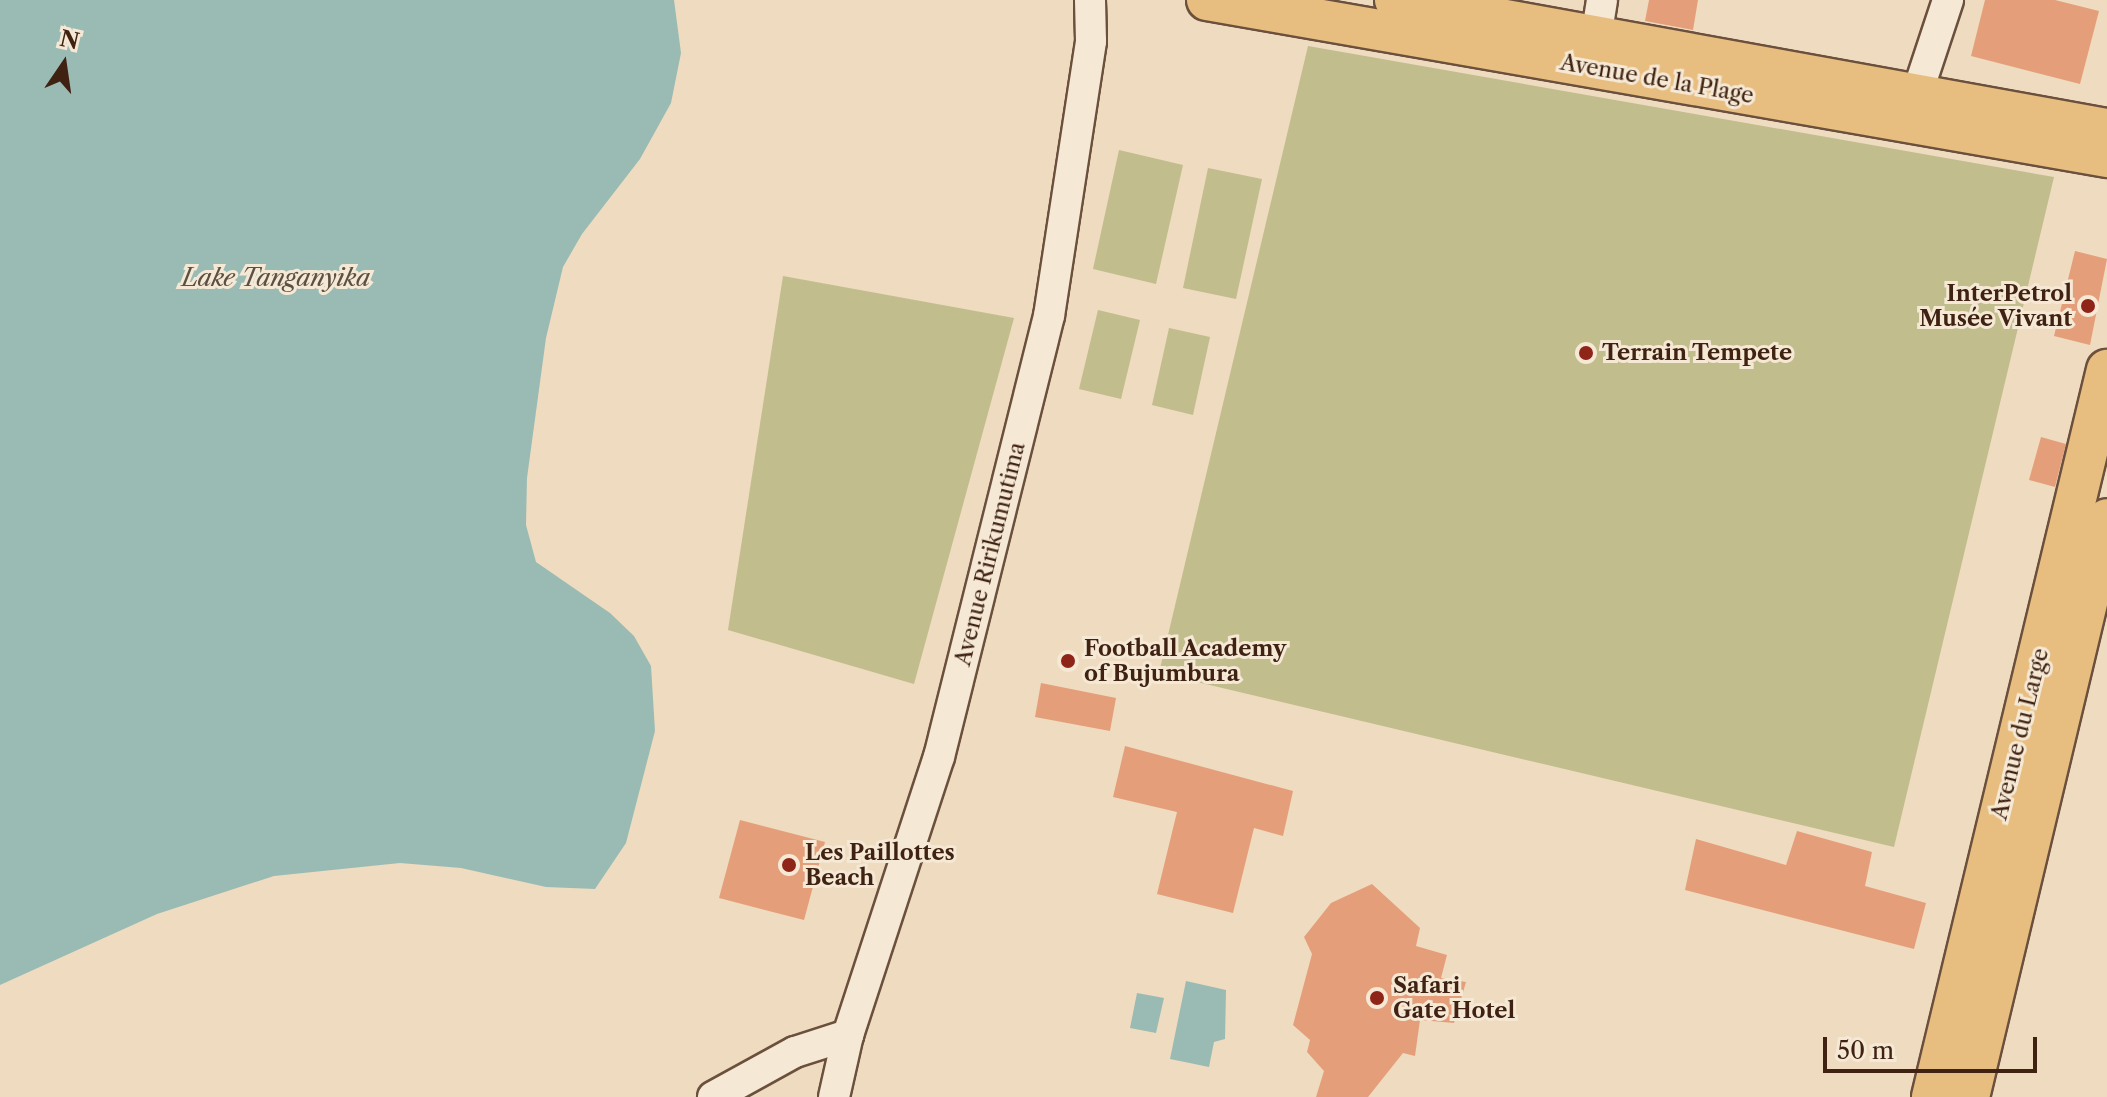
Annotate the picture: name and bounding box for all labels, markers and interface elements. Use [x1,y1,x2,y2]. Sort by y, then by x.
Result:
north arrow [24,24,104,104]
text: N [57,25,82,55]
street label: Avenue de la Plage [1558,49,1756,109]
water label: Lake Tanganyika [182,264,370,292]
place label: InterPetrol Musée Vivant [1918,280,2072,332]
marker: InterPetrol Musée Vivant [2079,297,2097,315]
place label: Terrain Tempete [1602,340,1793,366]
marker: Terrain Tempete [1577,344,1595,362]
street label: Avenue Ririkumutima [949,439,1031,669]
place label: Football Academy of Bujumbura [1084,635,1287,686]
street label: Avenue du Large [1986,645,2054,823]
marker: Football Academy of Bujumbura [1059,652,1077,670]
place label: Les Paillottes Beach [805,839,955,890]
marker: Les Paillottes Beach [780,856,798,874]
place label: Safari Gate Hotel [1393,972,1515,1024]
marker: Safari Gate Hotel [1368,989,1386,1007]
scale bar [1827,1021,2041,1071]
text: 50 m [1837,1036,1894,1065]

